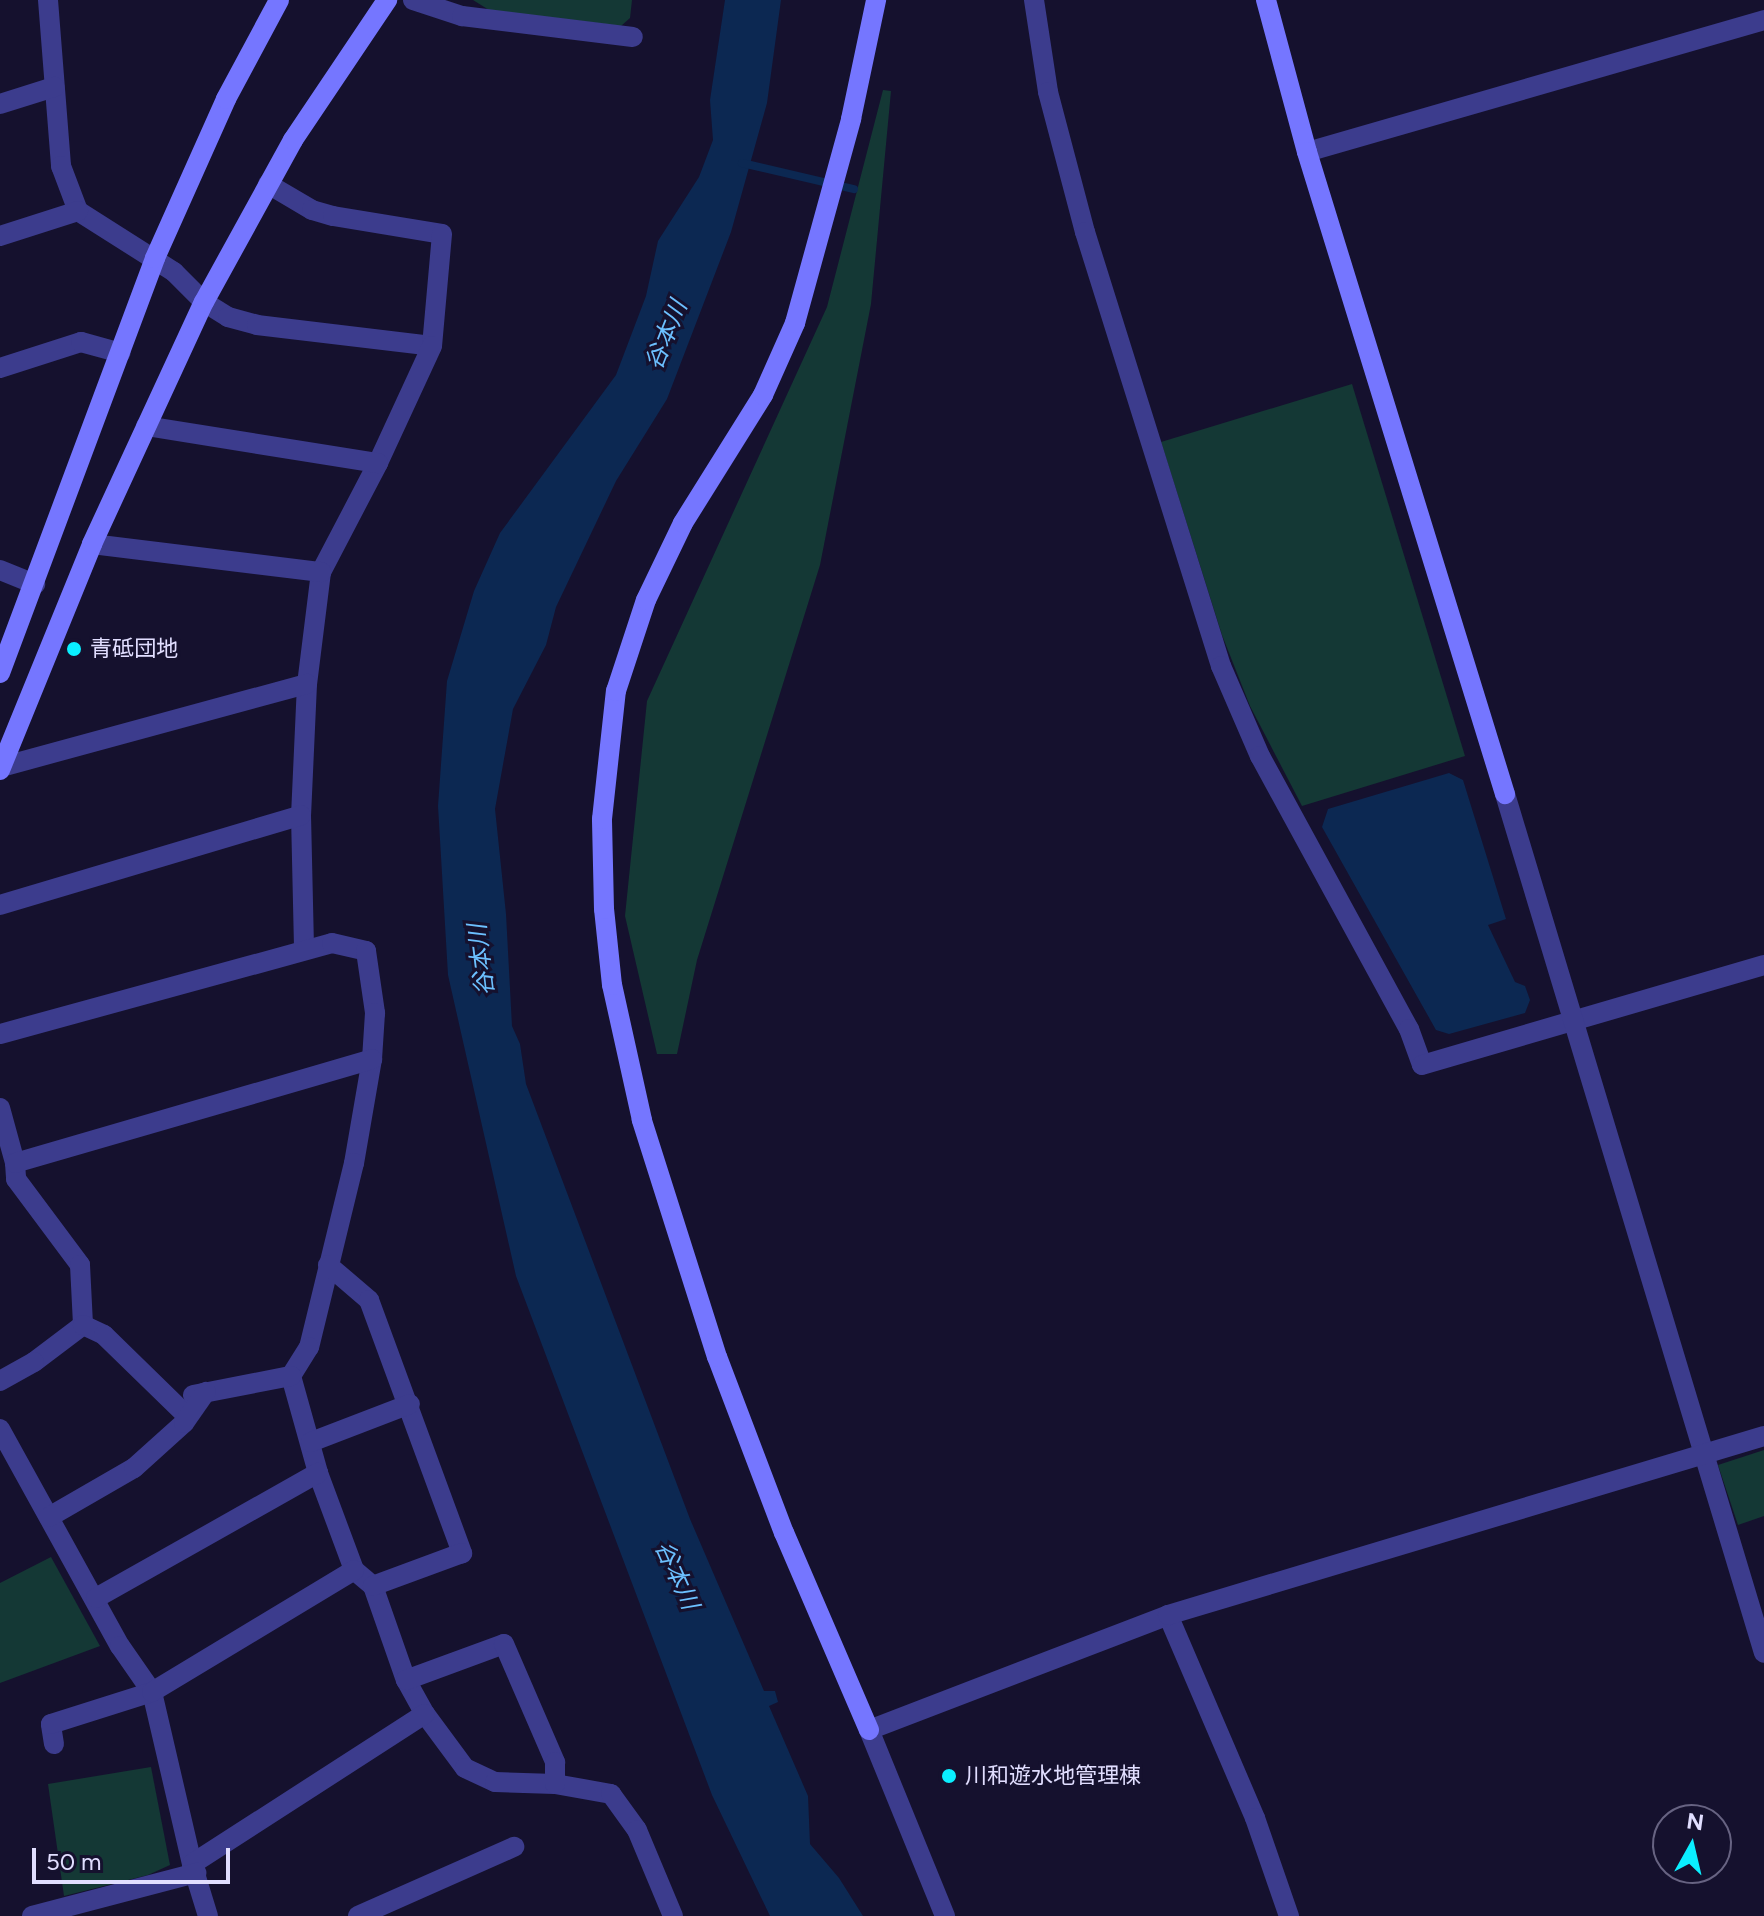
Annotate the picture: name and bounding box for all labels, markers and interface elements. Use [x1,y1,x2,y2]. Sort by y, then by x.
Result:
water label: 谷本川 [639,296,693,374]
place label: 青砥団地 [90,636,178,662]
marker: 青砥団地 [65,640,83,658]
water label: 谷本川 [462,923,500,997]
water label: 谷本川 [649,1536,705,1614]
place label: 川和遊水地管理棟 [965,1763,1141,1789]
marker: 川和遊水地管理棟 [940,1767,958,1785]
north arrow [1652,1804,1732,1884]
text: N [1685,1807,1705,1836]
scale bar [36,1832,234,1882]
text: 50 m [46,1847,102,1876]

